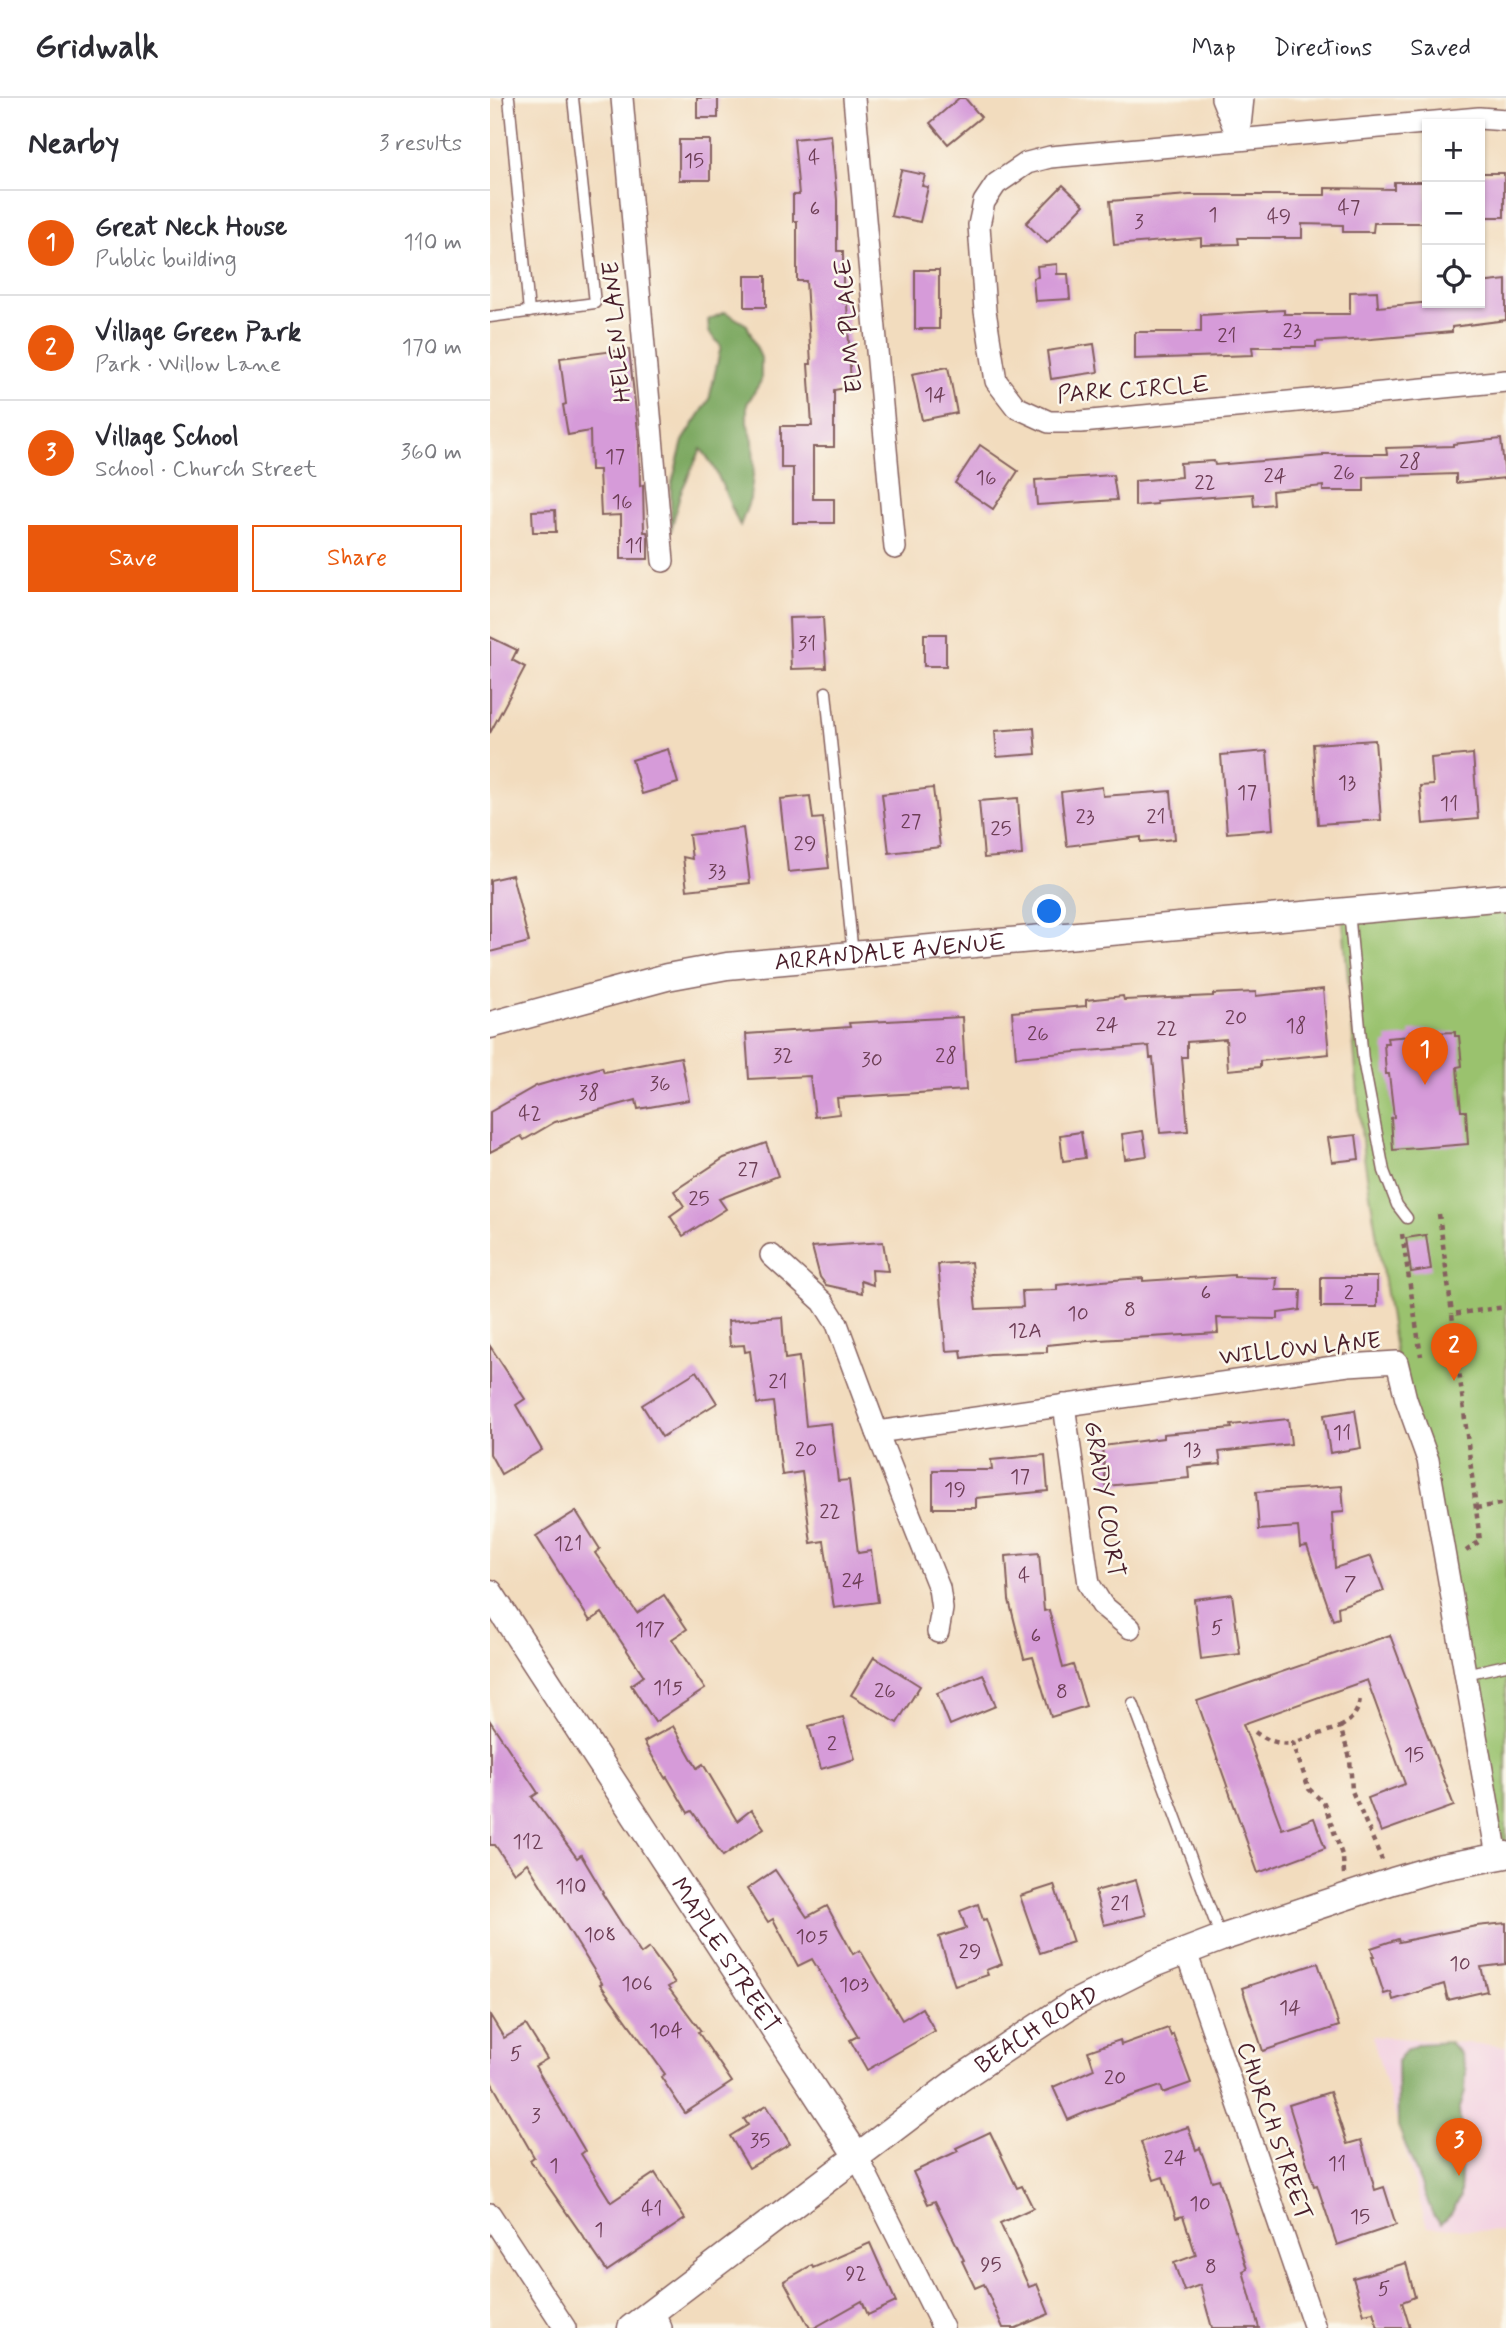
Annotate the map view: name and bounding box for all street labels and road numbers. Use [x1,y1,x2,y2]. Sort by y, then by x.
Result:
street label: ELM PLACE [828,257,871,394]
street label: HELEN LANE [596,260,639,404]
street label: PARK CIRCLE [1056,370,1210,411]
street label: ARRANDALE AVENUE [773,927,1007,979]
street label: WILLOW LANE [1218,1326,1383,1373]
street label: GRADY COURT [1076,1419,1131,1580]
street label: MAPLE STREET [663,1872,787,2039]
street label: BEACH ROAD [969,1980,1104,2081]
street label: CHURCH STREET [1228,2038,1319,2225]

